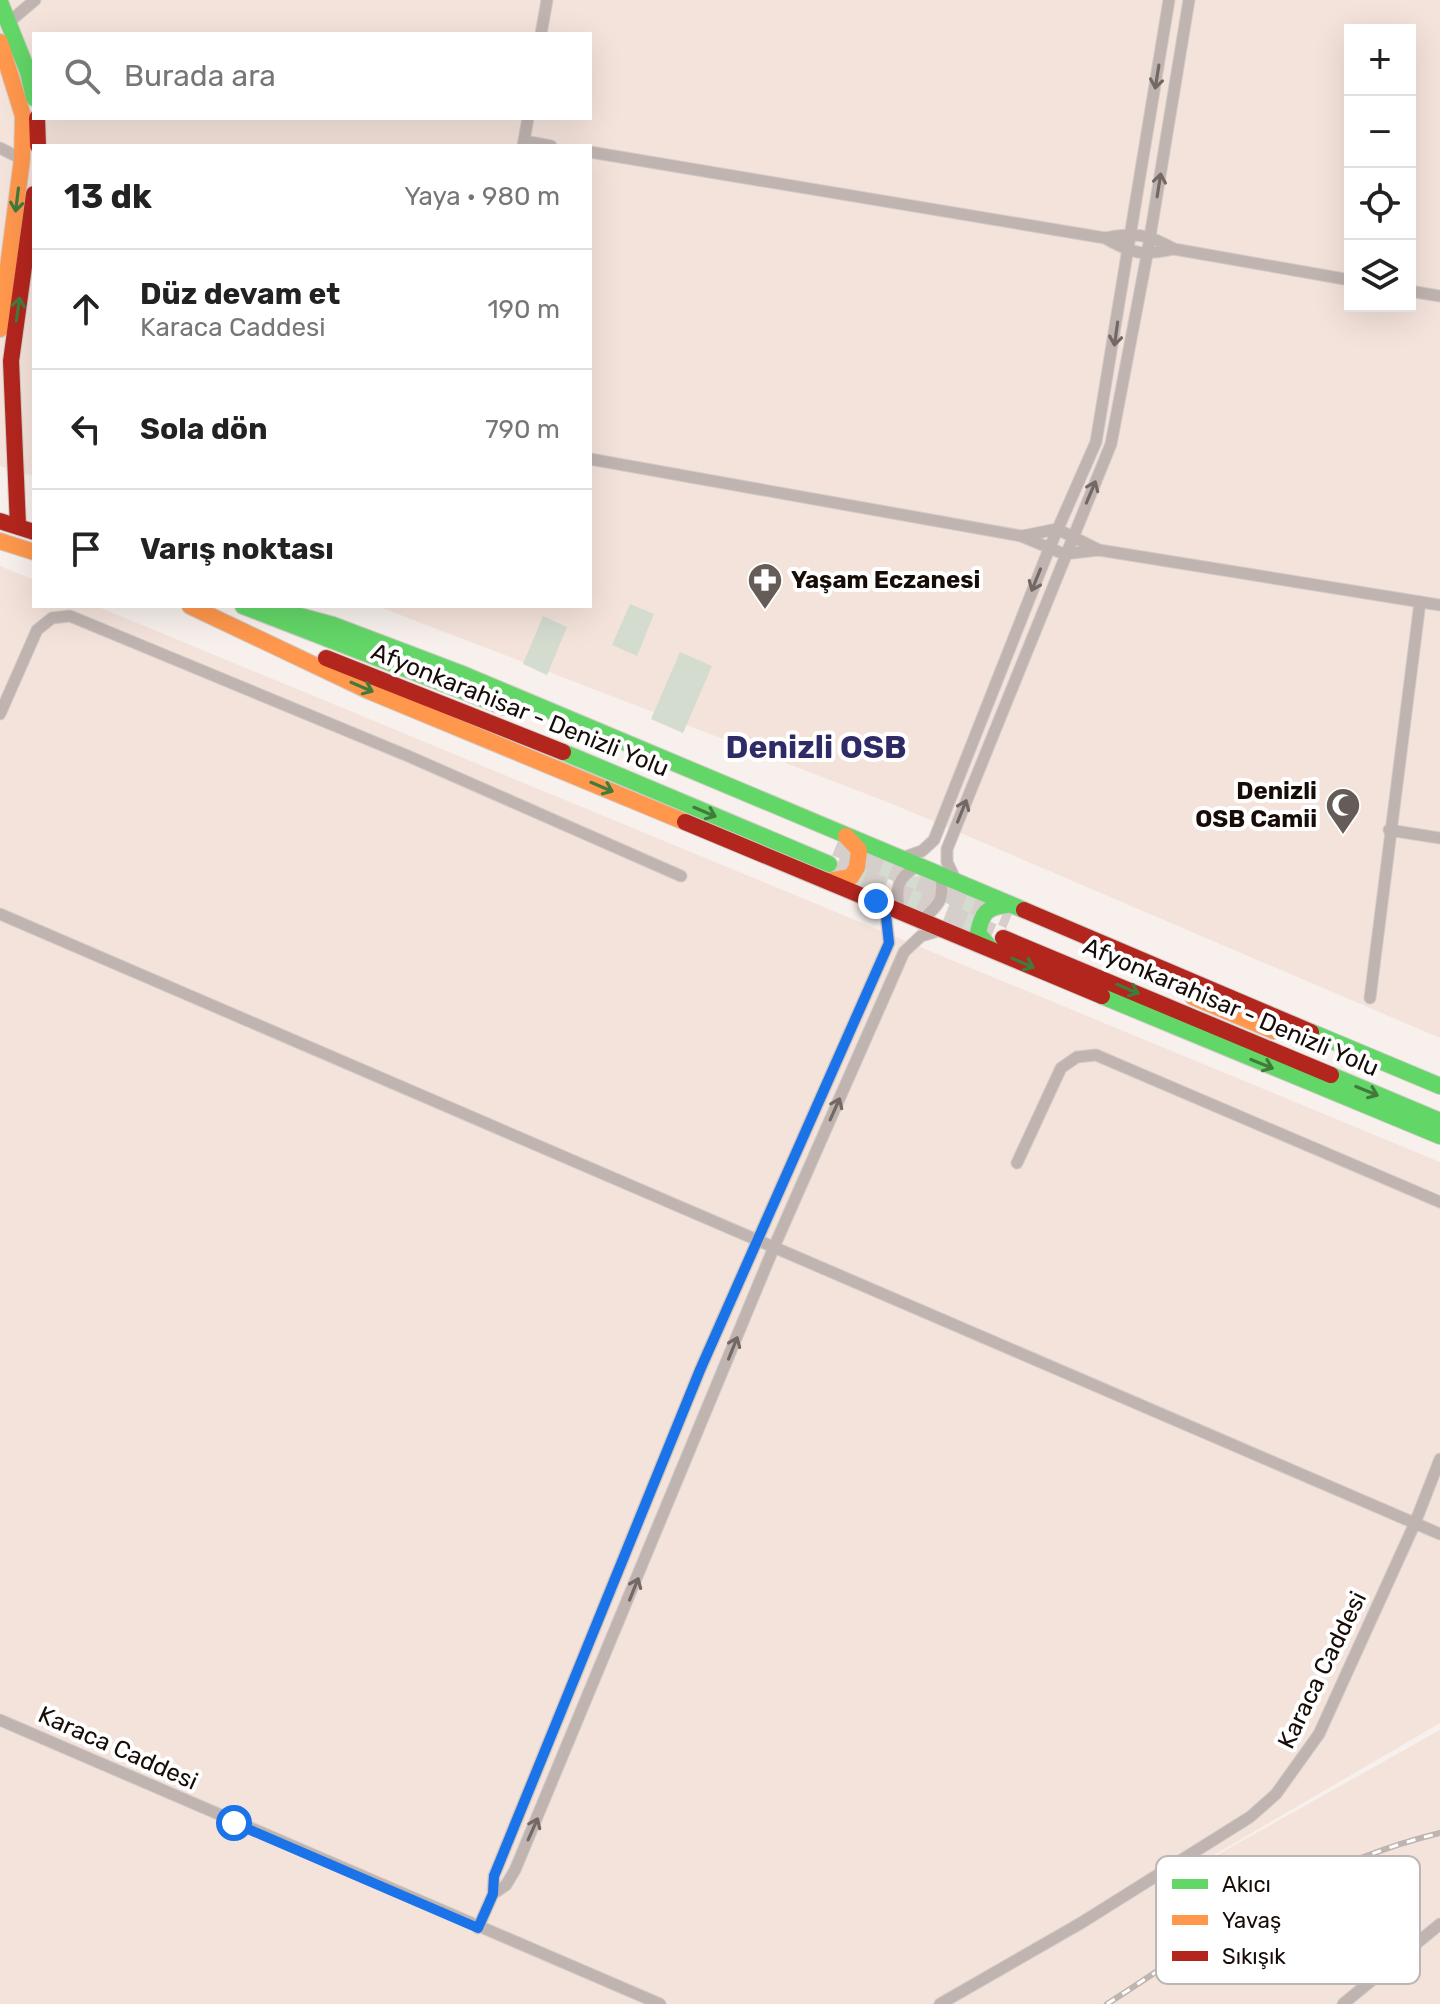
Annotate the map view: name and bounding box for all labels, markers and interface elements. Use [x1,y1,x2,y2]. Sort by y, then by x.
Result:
map controls [1344,24,1416,312]
button: + [1344,24,1416,96]
search box [32,32,592,120]
icon: search [60,54,104,98]
text: Burada ara [124,58,276,94]
one-way arrow [1148,64,1163,89]
button: − [1344,96,1416,168]
button: locate [1344,168,1416,240]
one-way arrow [1152,172,1167,198]
text: 13 dk [64,176,152,217]
text: Yaya · 980 m [404,181,560,212]
one-way arrow [9,187,24,212]
button: layers [1344,240,1416,312]
text: Düz devam et [140,276,340,312]
icon: ahead [64,287,108,331]
text: 190 m [487,294,560,325]
one-way arrow [10,296,25,323]
text: Karaca Caddesi [140,312,326,343]
one-way arrow [1108,321,1123,346]
icon: left [64,407,108,451]
text: Sola dön [140,411,267,447]
text: 790 m [485,414,560,445]
one-way arrow [1084,480,1099,505]
icon: arrive [64,527,108,571]
text: Varış noktası [140,531,334,567]
pharmacy icon: Yaşam Eczanesi [746,561,784,611]
place label: Yaşam Eczanesi [791,566,980,594]
one-way arrow [1028,567,1043,592]
street label: Afyonkarahisar - Denizli Yolu [367,637,673,783]
one-way arrow [349,681,374,696]
district label: Denizli OSB [726,728,907,766]
place label: Denizli OSB Camii [1195,777,1317,833]
one-way arrow [590,780,614,795]
mosque icon: Denizli OSB Camii [1324,786,1362,836]
one-way arrow [956,799,970,824]
one-way arrow [692,806,717,821]
route end [858,883,894,919]
street label: Afyonkarahisar - Denizli Yolu [1079,932,1383,1082]
one-way arrow [1010,956,1035,971]
one-way arrow [1115,982,1139,997]
one-way arrow [1249,1058,1274,1072]
one-way arrow [1354,1084,1379,1099]
one-way arrow [828,1098,843,1122]
one-way arrow [726,1337,741,1361]
one-way arrow [627,1577,642,1602]
street label: Karaca Caddesi [1272,1587,1372,1753]
street label: Karaca Caddesi [34,1700,202,1796]
route start [216,1805,252,1841]
one-way arrow [526,1817,541,1841]
legend [1156,1856,1420,1984]
text: Akıcı [1222,1871,1271,1898]
text: Yavaş [1222,1907,1281,1934]
text: Sıkışık [1222,1943,1286,1970]

